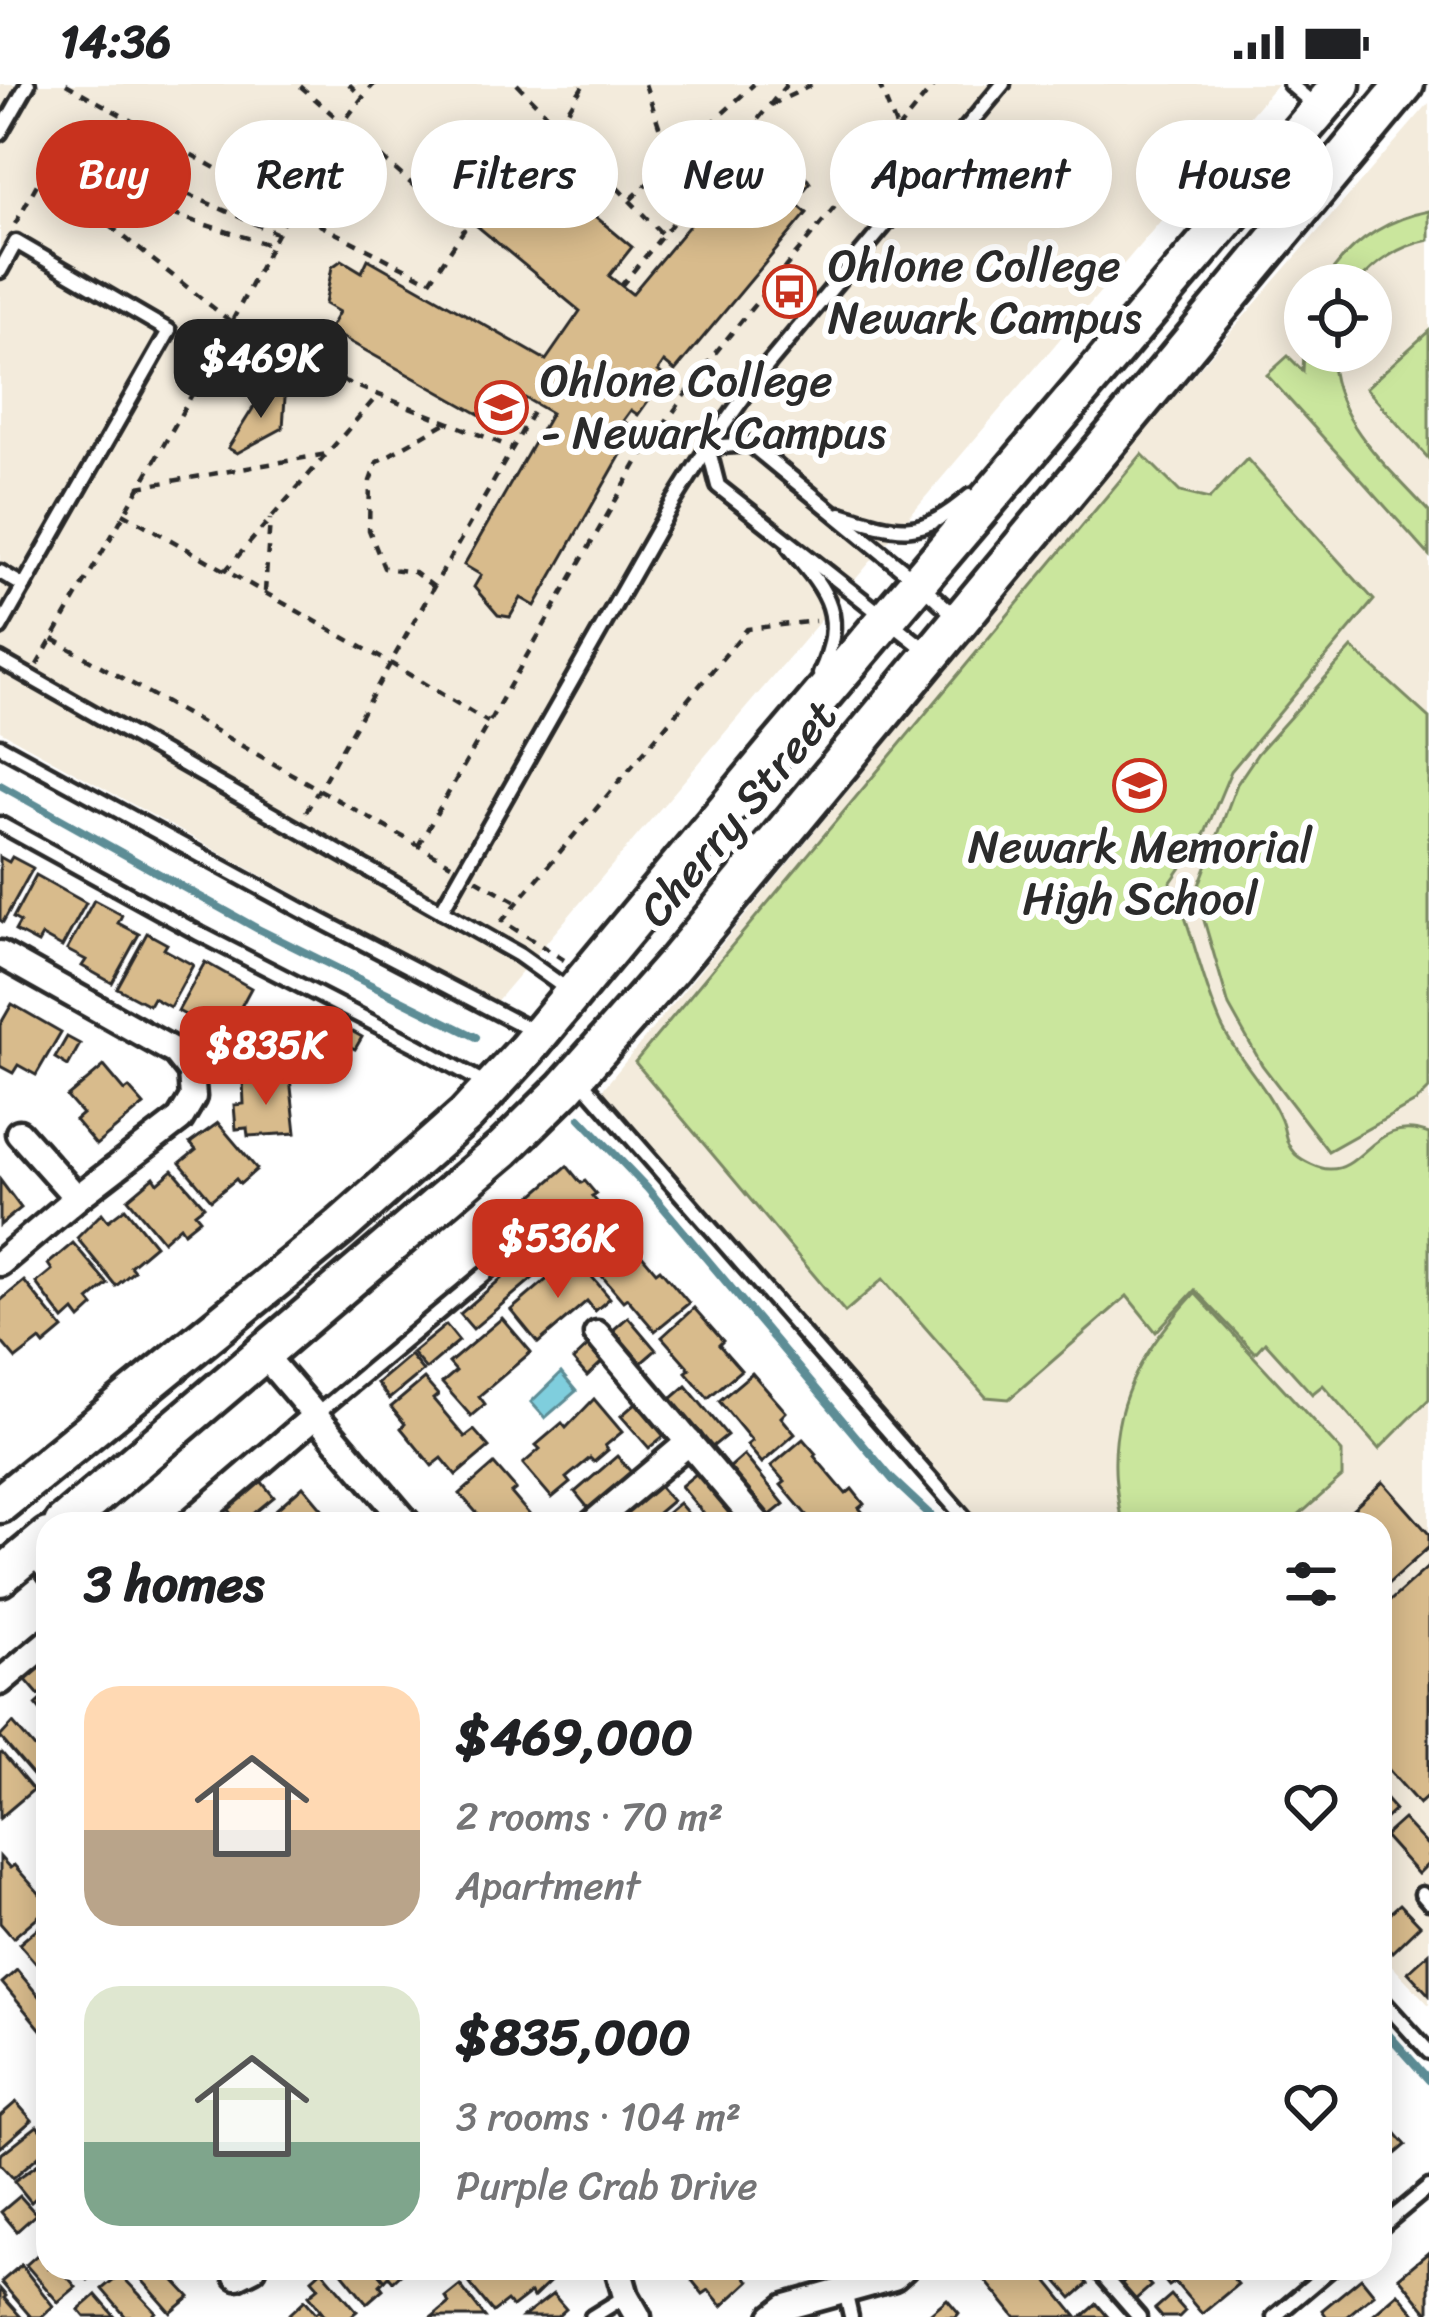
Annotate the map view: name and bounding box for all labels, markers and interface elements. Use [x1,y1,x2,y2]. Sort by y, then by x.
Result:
text: 14:36 [60,2,171,82]
chip: Buy [36,120,191,228]
chip: Rent [215,120,387,228]
chip: Filters [411,120,618,228]
chip: New [642,120,806,228]
chip: Apartment [830,120,1112,228]
chip: House [1136,120,1333,228]
place label: Ohlone College Newark Campus [828,226,1142,358]
bus stop icon: Ohlone College Newark Campus [761,264,817,320]
map controls [1284,264,1392,372]
button: locate [1284,264,1392,372]
pin: $469K [177,319,345,421]
text: $469K [201,323,321,392]
place label: Ohlone College - Newark Campus [540,341,887,473]
school or university icon: Ohlone College - Newark Campus [473,379,529,435]
street label: Cherry Street [618,680,858,946]
school or university icon: Newark Memorial High School [1112,758,1168,814]
place label: Newark Memorial High School [968,807,1313,939]
pin: $835K [182,1006,350,1108]
text: $835K [207,1010,325,1079]
pin: $536K [474,1199,642,1301]
text: $536K [499,1203,617,1272]
text: 3 homes [84,1539,264,1629]
icon: filters [1278,1551,1344,1617]
text: $469,000 [456,1692,693,1782]
icon: home [180,1734,324,1878]
icon: heart [1278,1773,1344,1839]
text: 2 rooms · 70 m² [456,1782,723,1851]
text: Apartment [456,1851,640,1920]
text: $835,000 [456,1992,691,2082]
icon: home [180,2034,324,2178]
icon: heart [1278,2073,1344,2139]
text: 3 rooms · 104 m² [456,2082,741,2151]
text: Purple Crab Drive [456,2151,758,2220]

